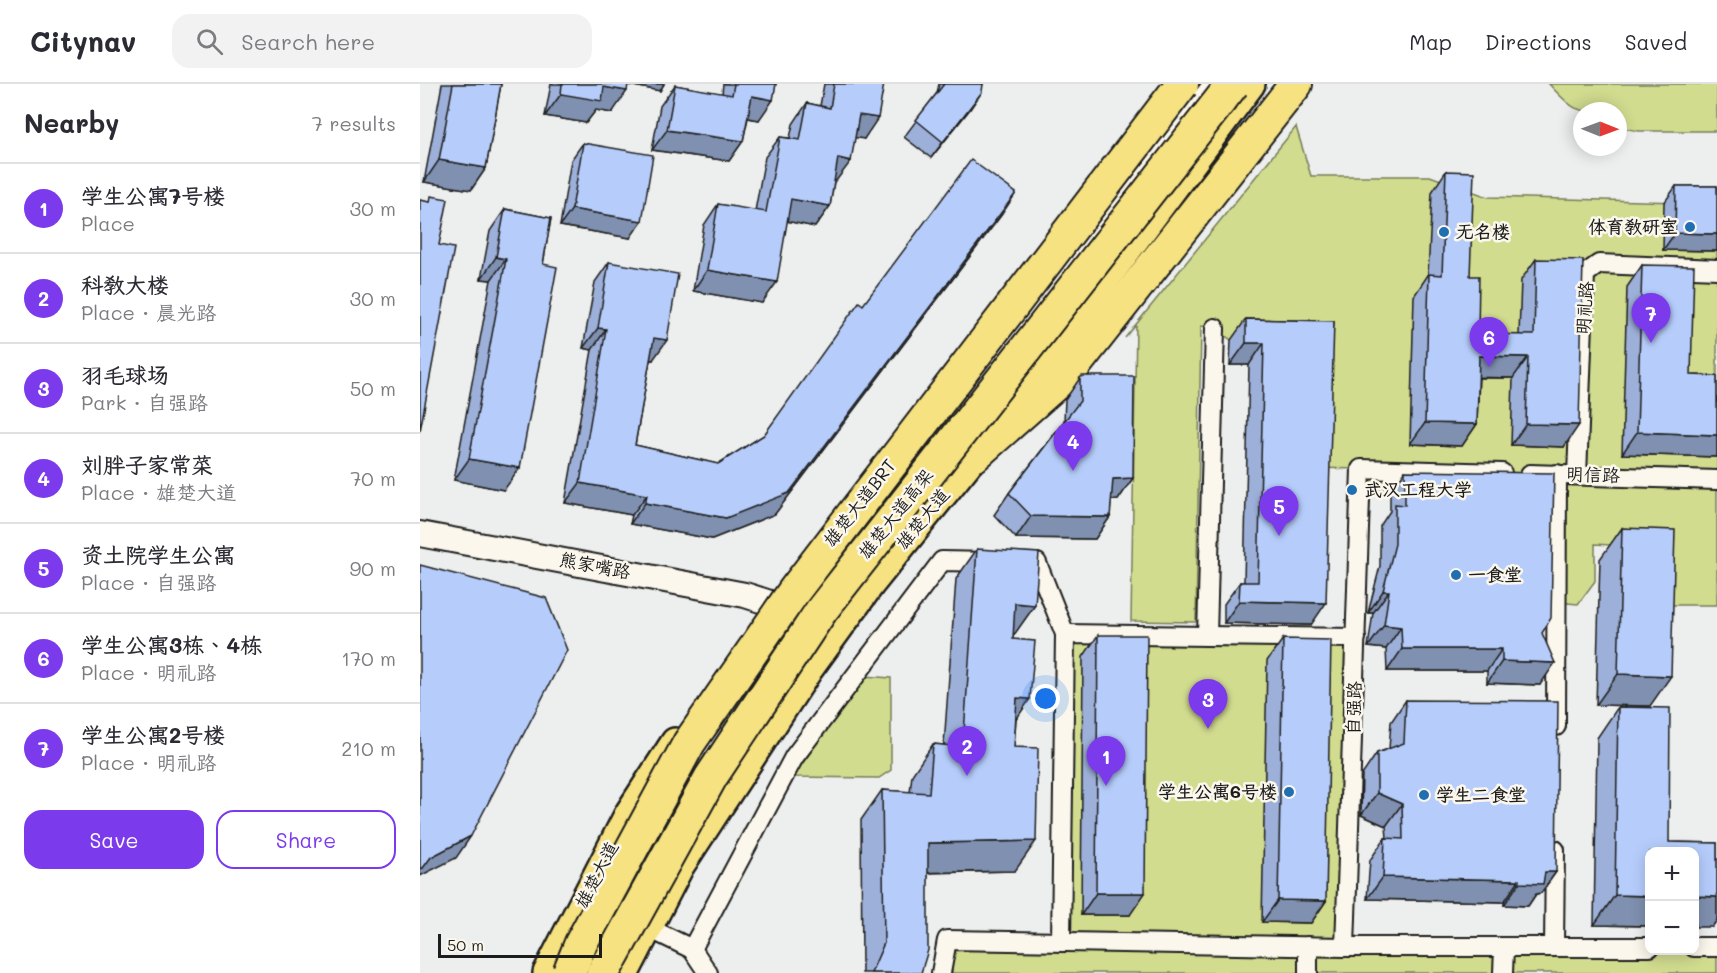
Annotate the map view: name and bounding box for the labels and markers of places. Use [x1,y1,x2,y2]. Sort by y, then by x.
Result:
place label: 体育教研室 [1588,214,1678,238]
place label: 无名楼 [1456,219,1510,243]
marker: 体育教研室 [1683,220,1697,234]
marker: 无名楼 [1437,225,1451,239]
pin: 7 [1632,294,1670,343]
pin: 6 [1470,318,1508,367]
pin: 4 [1054,422,1092,471]
place label: 武汉工程大学 [1364,477,1472,501]
marker: 武汉工程大学 [1345,483,1359,497]
pin: 5 [1260,486,1298,536]
place label: 一食堂 [1468,562,1522,586]
marker: 一食堂 [1449,568,1463,582]
pin: 3 [1188,680,1228,729]
pin: 2 [948,726,986,776]
pin: 1 [1086,736,1126,786]
place label: 学生公寓6号楼 [1158,779,1277,803]
place label: 学生二食堂 [1436,782,1526,806]
marker: 学生公寓6号楼 [1282,785,1296,799]
marker: 学生二食堂 [1417,788,1431,802]

